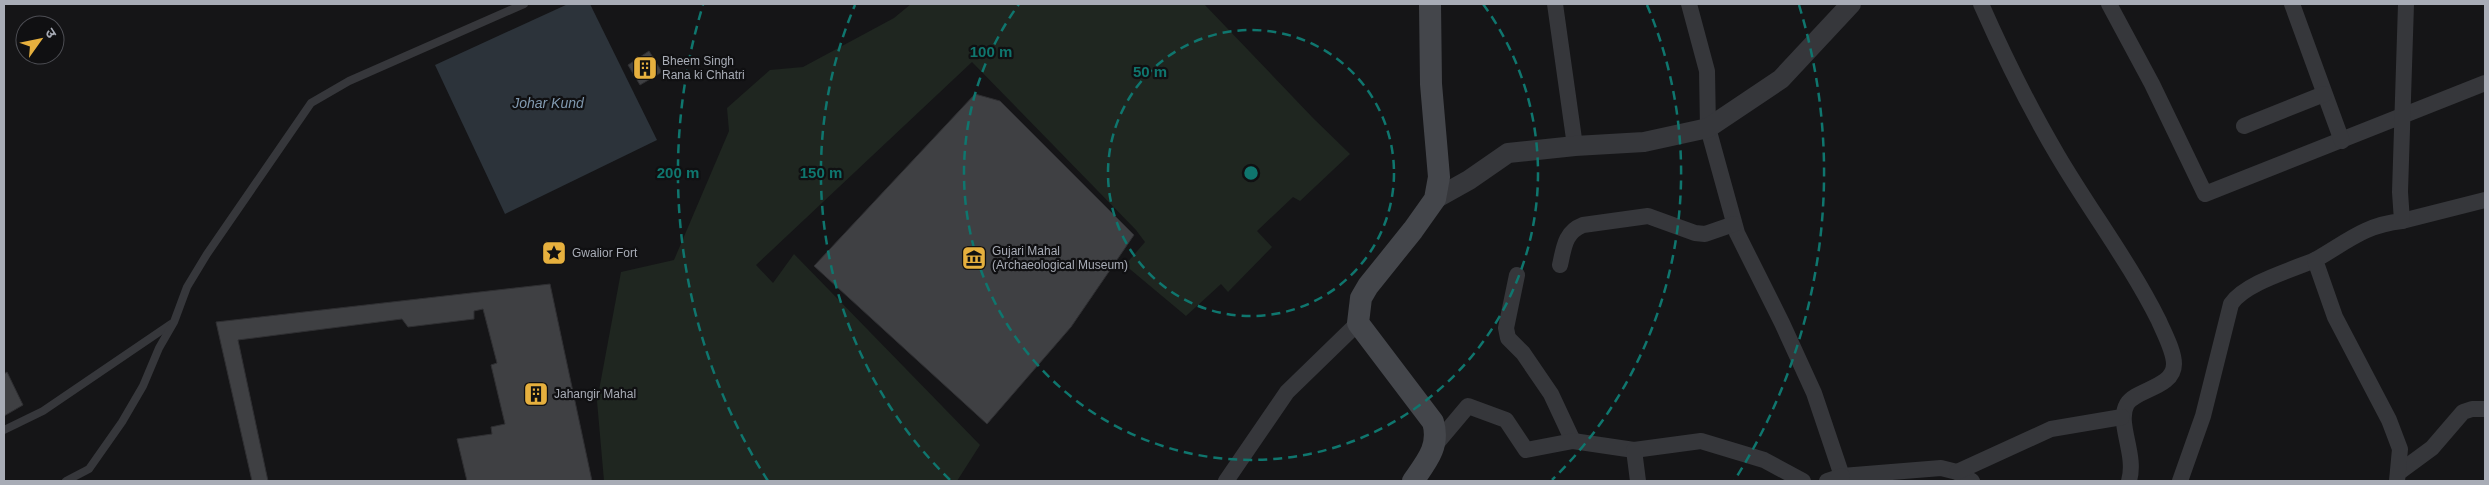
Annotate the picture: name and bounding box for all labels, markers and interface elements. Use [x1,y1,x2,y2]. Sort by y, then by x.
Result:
north arrow [15,15,65,65]
text: उ [42,25,60,41]
text: 100 m [970,43,1012,60]
place label: Bheem Singh Rana ki Chhatri [662,54,745,82]
building icon: Bheem Singh Rana ki Chhatri [632,55,658,81]
text: 50 m [1133,63,1167,80]
water label: Johar Kund [511,95,585,111]
text: 200 m [657,164,699,181]
text: 150 m [800,164,842,181]
centre of rings [1242,164,1260,182]
place icon: Gwalior Fort [541,240,567,266]
place label: Gujari Mahal (Archaeological Museum) [992,244,1128,272]
museum icon: Gujari Mahal (Archaeological Museum) [961,245,987,271]
place label: Gwalior Fort [572,246,638,260]
building icon: Jahangir Mahal [523,381,549,407]
place label: Jahangir Mahal [554,387,636,401]

